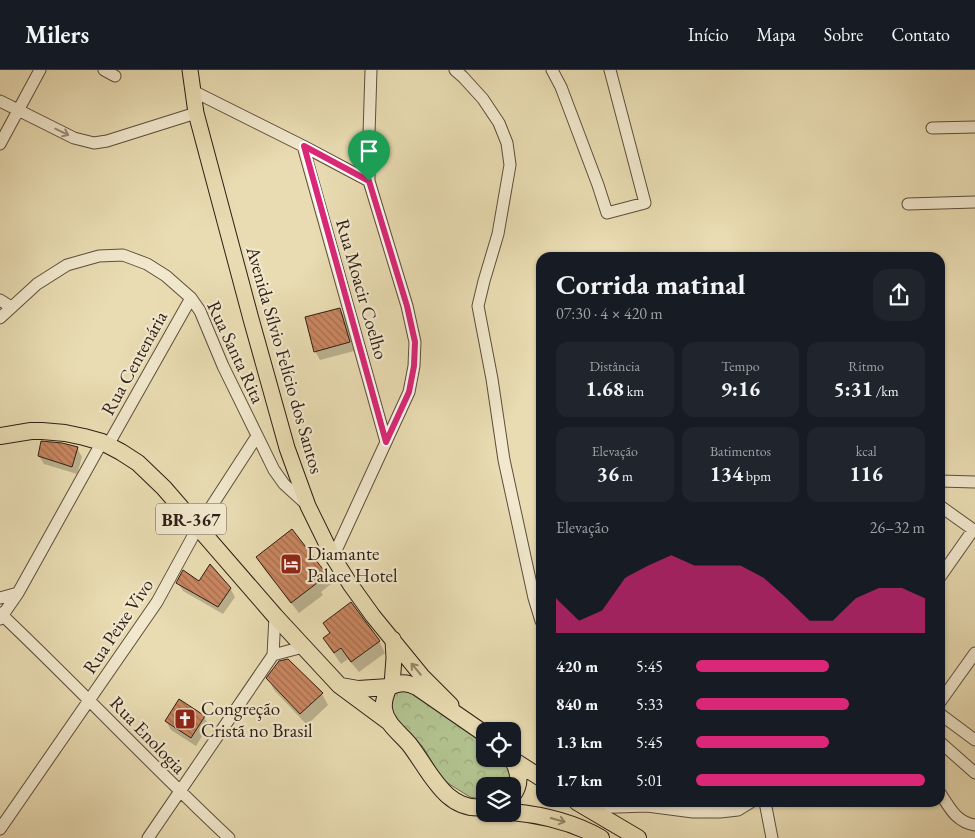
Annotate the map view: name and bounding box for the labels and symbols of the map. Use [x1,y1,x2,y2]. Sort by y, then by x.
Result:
one-way arrow [54,128,69,137]
pin [348,130,390,181]
street label: Rua Moacir Coelho [330,216,394,362]
street label: Avenida Sílvio Felício dos Santos [240,243,329,477]
street label: Rua Santa Rita [201,297,271,408]
street label: Rua Centenária [95,306,173,420]
road number: BR-367 [156,504,226,534]
place label: Diamante Palace Hotel [307,541,398,588]
hotel icon: Diamante Palace Hotel [279,552,303,576]
street label: Rua Peixe Vivo [77,574,159,678]
one-way arrow [410,662,422,675]
street label: Rua Enologia [105,691,192,780]
place label: Congreção Cristã no Brasil [201,696,313,743]
church icon: Congreção Cristã no Brasil [173,707,197,731]
one-way arrow [550,815,566,825]

